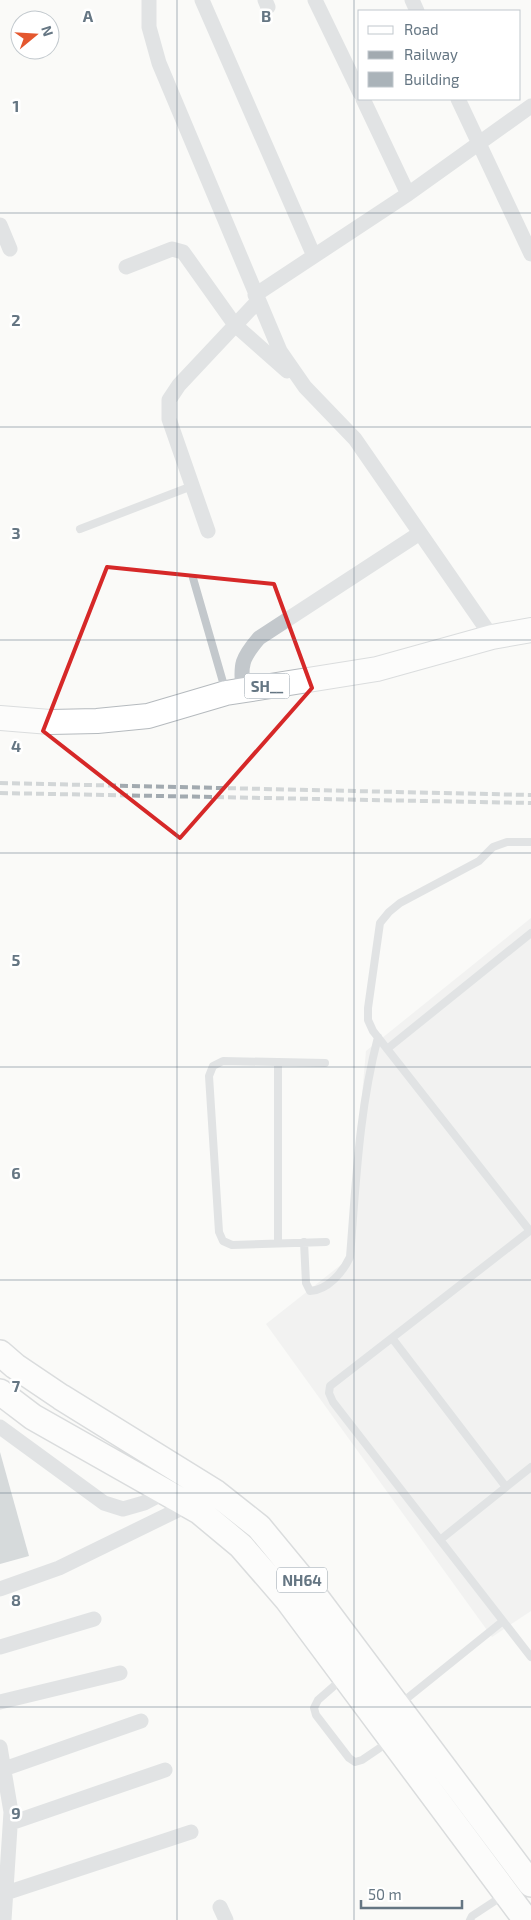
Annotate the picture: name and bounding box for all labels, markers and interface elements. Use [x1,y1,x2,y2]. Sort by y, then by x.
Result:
text: A [83,6,94,25]
text: B [261,6,271,25]
north arrow [10,10,60,60]
legend [358,10,521,100]
text: Road [404,20,439,38]
text: N [38,23,57,38]
text: Railway [404,45,458,63]
text: Building [404,70,460,88]
text: 1 [13,96,19,115]
text: 2 [11,310,21,329]
text: 3 [11,523,21,542]
road number: SH__ [244,674,290,698]
text: 4 [11,736,21,755]
text: 5 [12,950,21,969]
text: 6 [11,1163,21,1182]
text: 7 [12,1376,21,1395]
road number: NH64 [277,1568,327,1592]
text: 8 [11,1590,21,1609]
text: 9 [11,1803,21,1822]
scale bar [361,1878,462,1910]
text: 50 m [368,1885,402,1903]

